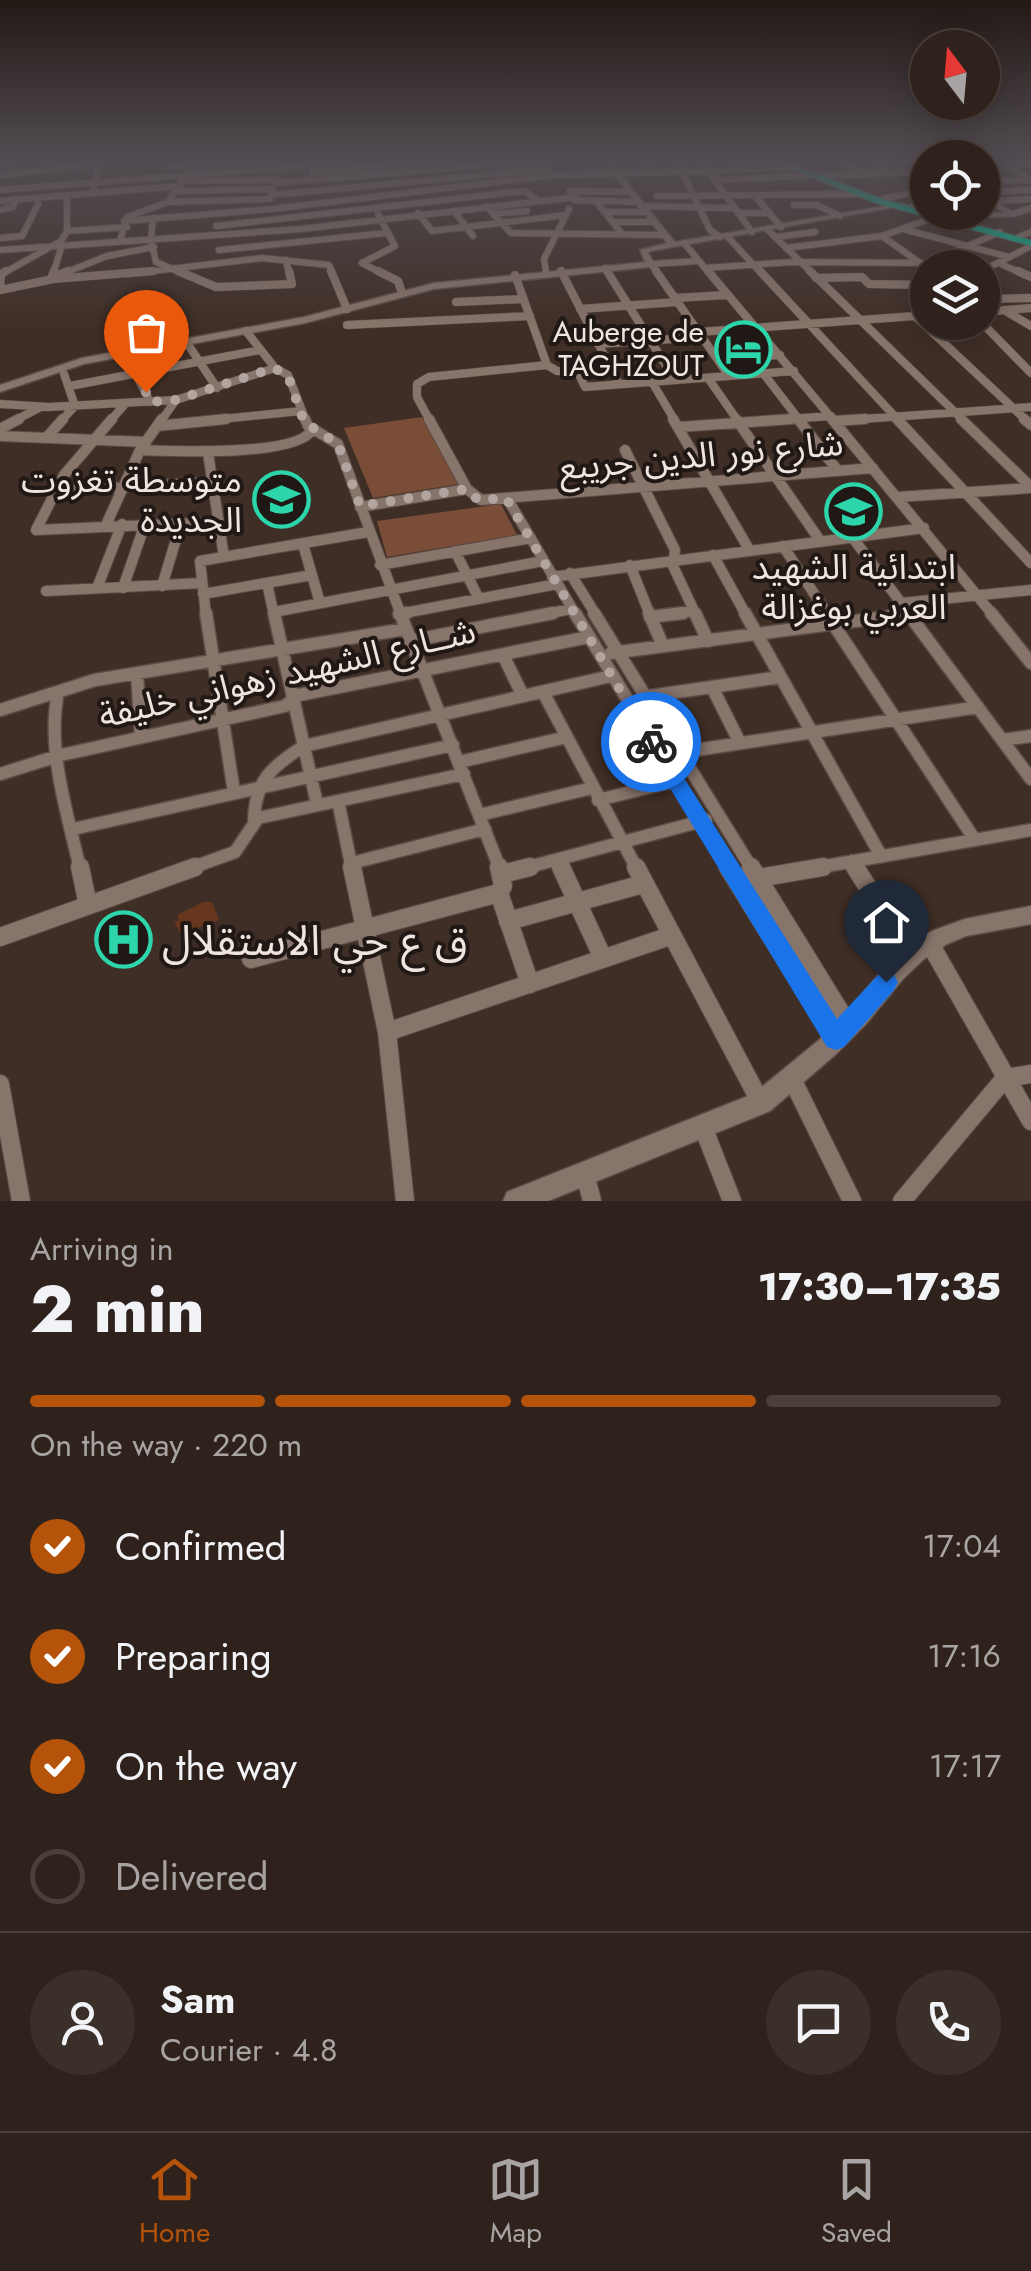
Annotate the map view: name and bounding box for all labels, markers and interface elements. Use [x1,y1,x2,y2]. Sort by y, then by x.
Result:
north arrow [910,30,1000,120]
map controls [910,30,1000,340]
button: locate [910,140,1000,230]
button: layers [910,250,1000,340]
pin [104,290,189,393]
icon: bag [119,305,174,360]
place label: Auberge de TAGHZOUT [553,310,704,387]
hotel icon: Auberge de TAGHZOUT [713,319,773,379]
street label: شارع نور الدين جريبع [557,418,845,493]
place label: متوسطة تغزوت الجديدة [21,455,242,545]
school or university icon: متوسطة تغزوت الجديدة [251,470,311,530]
school or university icon: ابتدائية الشهيد العربي بوغزالة [824,481,884,541]
place label: ابتدائية الشهيد العربي بوغزالة [752,542,956,634]
street label: شــارع الشهيد زهواني خليفة [94,605,481,743]
courier [601,692,701,792]
icon: bike [624,715,679,770]
pin [844,880,929,983]
icon: home [859,895,914,950]
hospital icon: ق ع حي الاستقلال [93,910,153,970]
place label: ق ع حي الاستقلال [162,910,467,973]
text: Arriving in [30,1226,174,1272]
text: 17:30–17:35 [758,1259,1001,1314]
text: 2 min [30,1262,205,1356]
text: On the way · 220 m [30,1422,302,1468]
icon: check [30,1519,85,1574]
text: Confirmed [115,1519,286,1574]
text: 17:04 [922,1523,1001,1569]
icon: check [30,1629,85,1684]
text: Preparing [115,1629,272,1684]
text: 17:16 [927,1633,1001,1679]
icon: check [30,1739,85,1794]
text: On the way [115,1739,297,1794]
text: 17:17 [929,1743,1001,1789]
text: Delivered [115,1849,268,1904]
button: person [30,1970,135,2075]
button: chat [766,1970,871,2075]
button: phone [896,1970,1001,2075]
text: Sam [160,1972,235,2027]
text: Courier · 4.8 [160,2027,337,2073]
tab: Home [139,2152,210,2253]
tab: Map [488,2152,543,2253]
tab: Saved [821,2152,892,2253]

